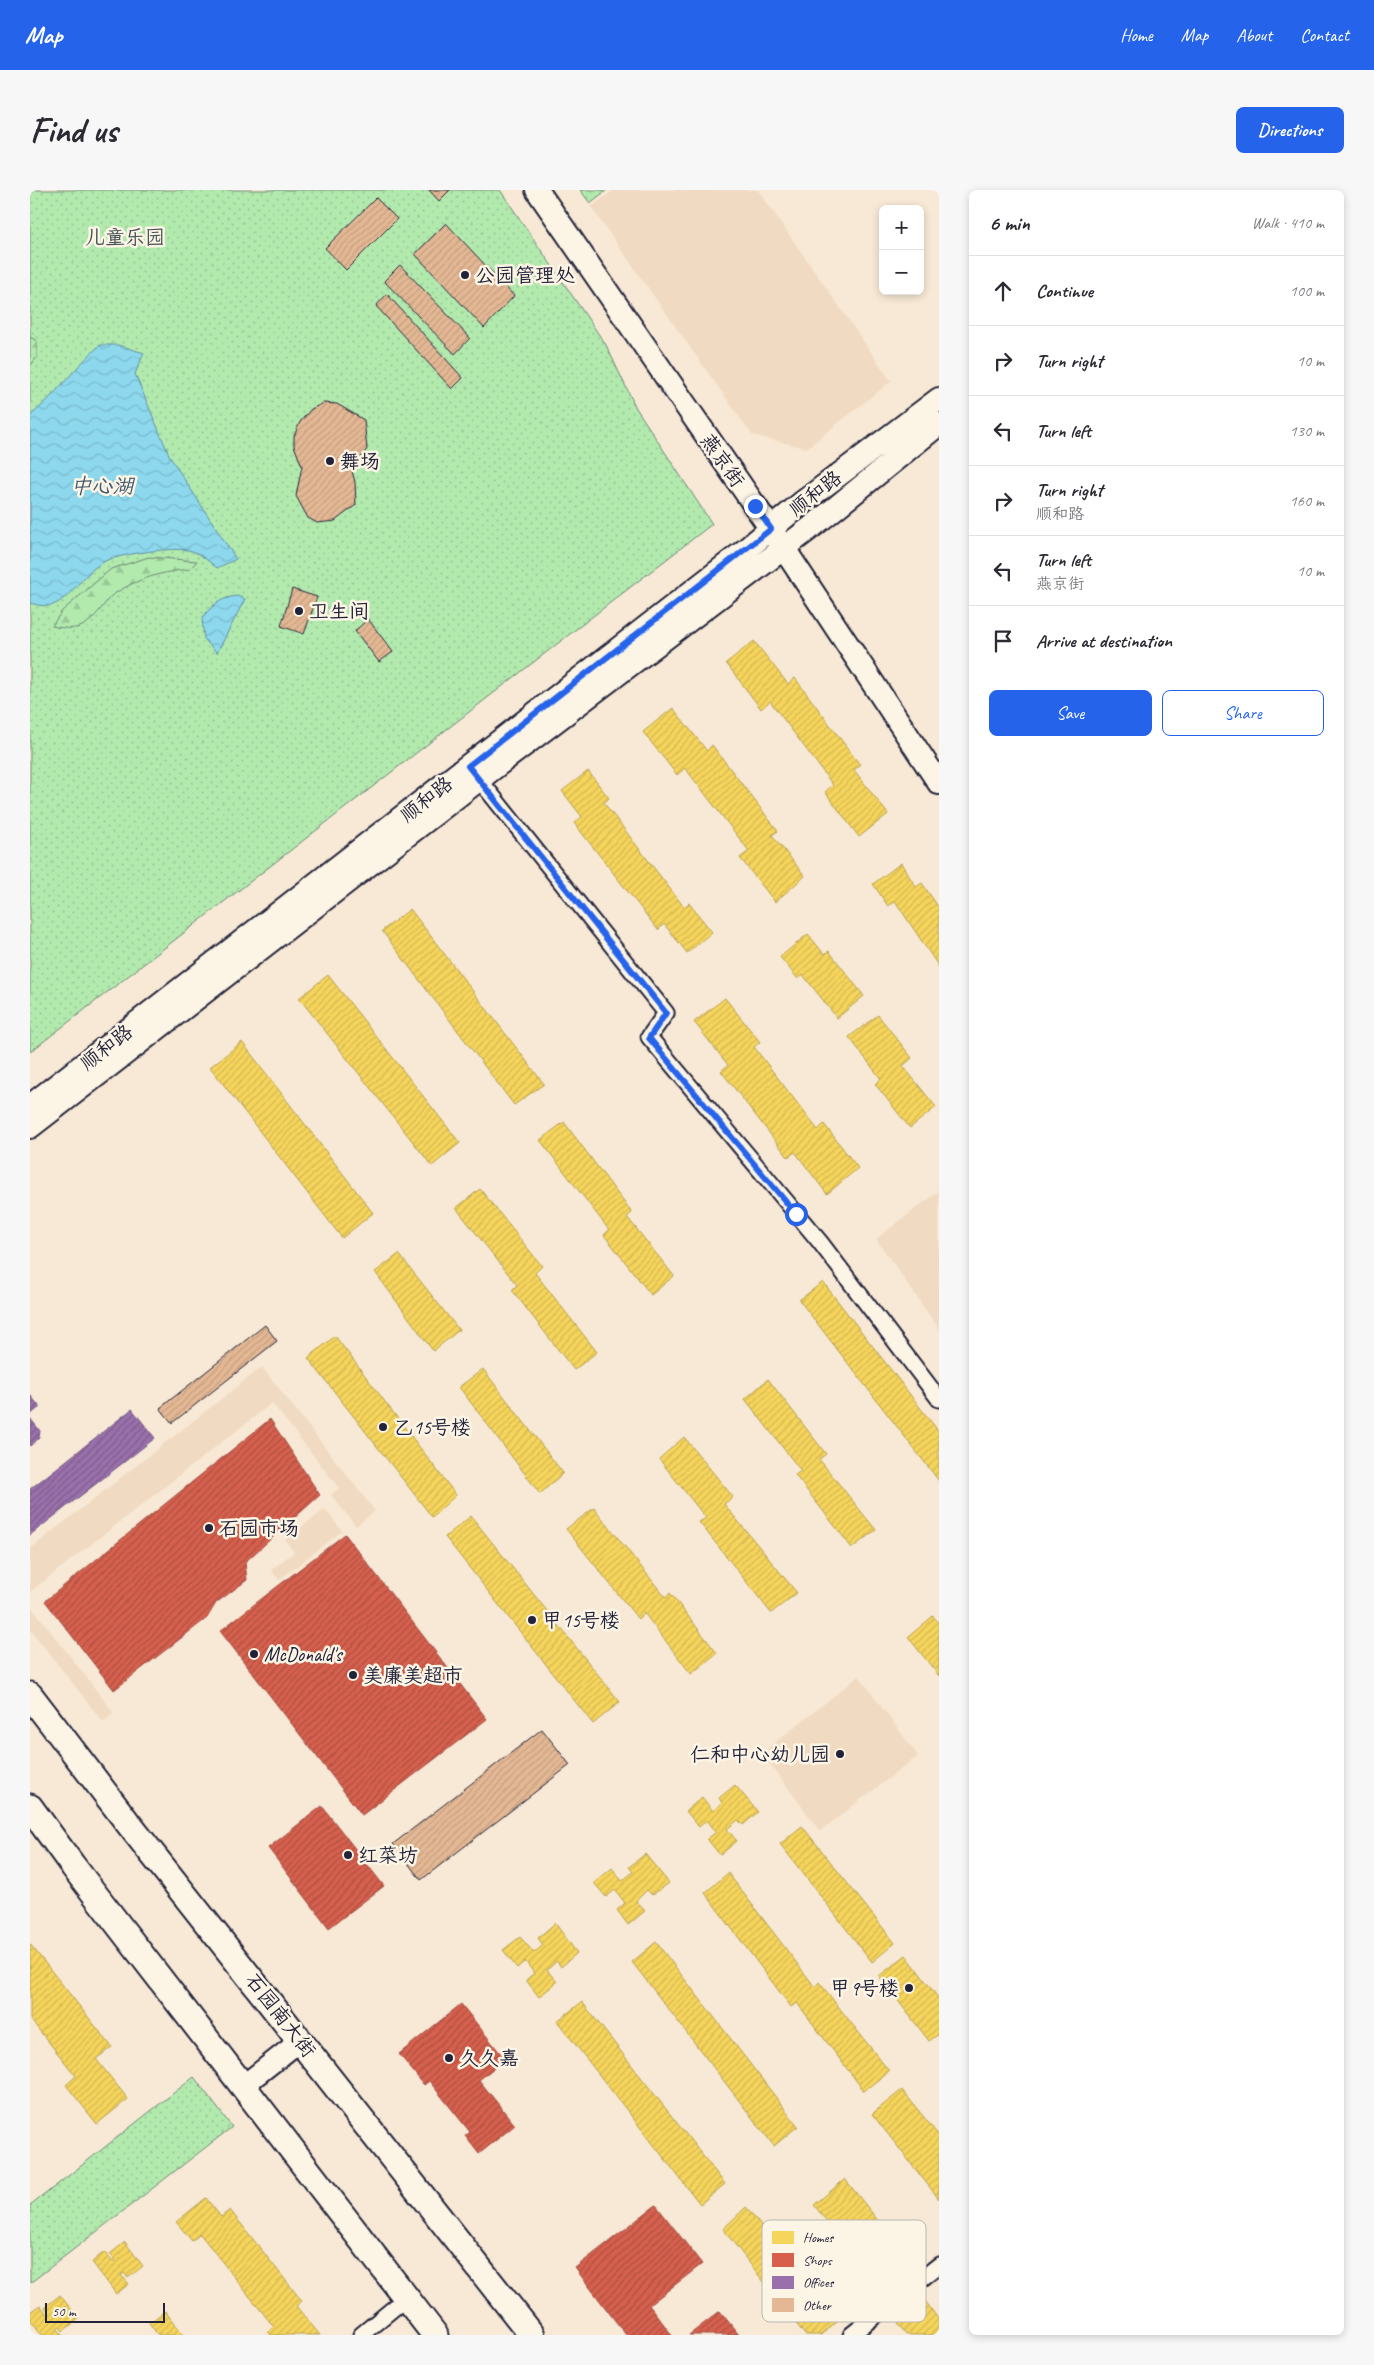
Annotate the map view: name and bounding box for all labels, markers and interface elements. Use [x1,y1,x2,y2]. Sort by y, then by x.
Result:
text: Map [25,20,62,50]
text: Home [1120,24,1153,46]
text: Map [1181,24,1208,46]
text: About [1236,24,1272,46]
text: Contact [1300,24,1349,46]
button: Directions [1236,107,1344,153]
text: Find us [30,108,117,153]
map controls [879,205,924,295]
button: + [879,205,924,250]
text: 6 min [989,210,1030,236]
text: Walk · 410 m [1252,213,1324,233]
park label: 儿童乐园 [85,225,165,250]
button: − [879,250,924,295]
place label: 公园管理处 [475,263,575,288]
marker: 公园管理处 [459,269,471,281]
icon: ahead [989,277,1017,305]
text: Continue [1036,279,1093,303]
text: 100 m [1290,281,1324,301]
icon: right [989,347,1017,375]
text: Turn right [1036,349,1103,373]
text: 10 m [1297,351,1324,371]
icon: left [989,417,1017,445]
text: Turn left [1036,419,1091,443]
text: 130 m [1290,421,1324,441]
street label: 燕京街 [695,429,750,492]
place label: 舞场 [340,449,380,474]
marker: 舞场 [324,455,336,467]
street label: 顺和路 [784,464,847,522]
water label: 中心湖 [71,473,135,499]
text: Turn right [1036,478,1103,502]
icon: right [989,487,1017,515]
text: 160 m [1290,491,1324,511]
route end [744,495,767,518]
text: 顺和路 [1036,504,1084,524]
text: Turn left [1036,548,1091,572]
icon: left [989,557,1017,585]
text: 10 m [1297,561,1324,581]
text: 燕京街 [1036,574,1084,594]
place label: 卫生间 [309,599,369,624]
marker: 卫生间 [293,605,305,617]
icon: arrive [989,627,1017,655]
text: Arrive at destination [1036,629,1172,653]
button: Save [989,690,1152,736]
button: Share [1162,690,1324,736]
street label: 顺和路 [395,770,458,828]
street label: 顺和路 [75,1018,138,1076]
route start [785,1203,808,1226]
place label: 乙15号楼 [393,1415,471,1440]
marker: 乙15号楼 [377,1421,389,1433]
place label: 石园市场 [219,1516,299,1541]
marker: 石园市场 [203,1522,215,1534]
place label: 甲15号楼 [542,1608,620,1633]
marker: 甲15号楼 [526,1614,538,1626]
place label: McDonald's [264,1642,344,1667]
marker: McDonald's [248,1648,260,1660]
place label: 美廉美超市 [363,1663,463,1688]
marker: 美廉美超市 [347,1669,359,1681]
place label: 仁和中心幼儿园 [690,1742,830,1767]
marker: 仁和中心幼儿园 [834,1748,846,1760]
place label: 红菜坊 [358,1843,418,1868]
marker: 红菜坊 [342,1849,354,1861]
street label: 石园南大街 [240,1968,321,2062]
place label: 甲9号楼 [830,1976,899,2001]
marker: 甲9号楼 [903,1982,915,1994]
place label: 久久嘉 [459,2046,519,2071]
marker: 久久嘉 [443,2052,455,2064]
legend [762,2220,926,2322]
text: Homes [803,2229,834,2246]
text: Shops [803,2252,833,2269]
text: Offices [803,2274,835,2291]
text: Other [803,2297,832,2314]
scale bar [45,2300,165,2323]
text: 50 m [52,2303,76,2320]

